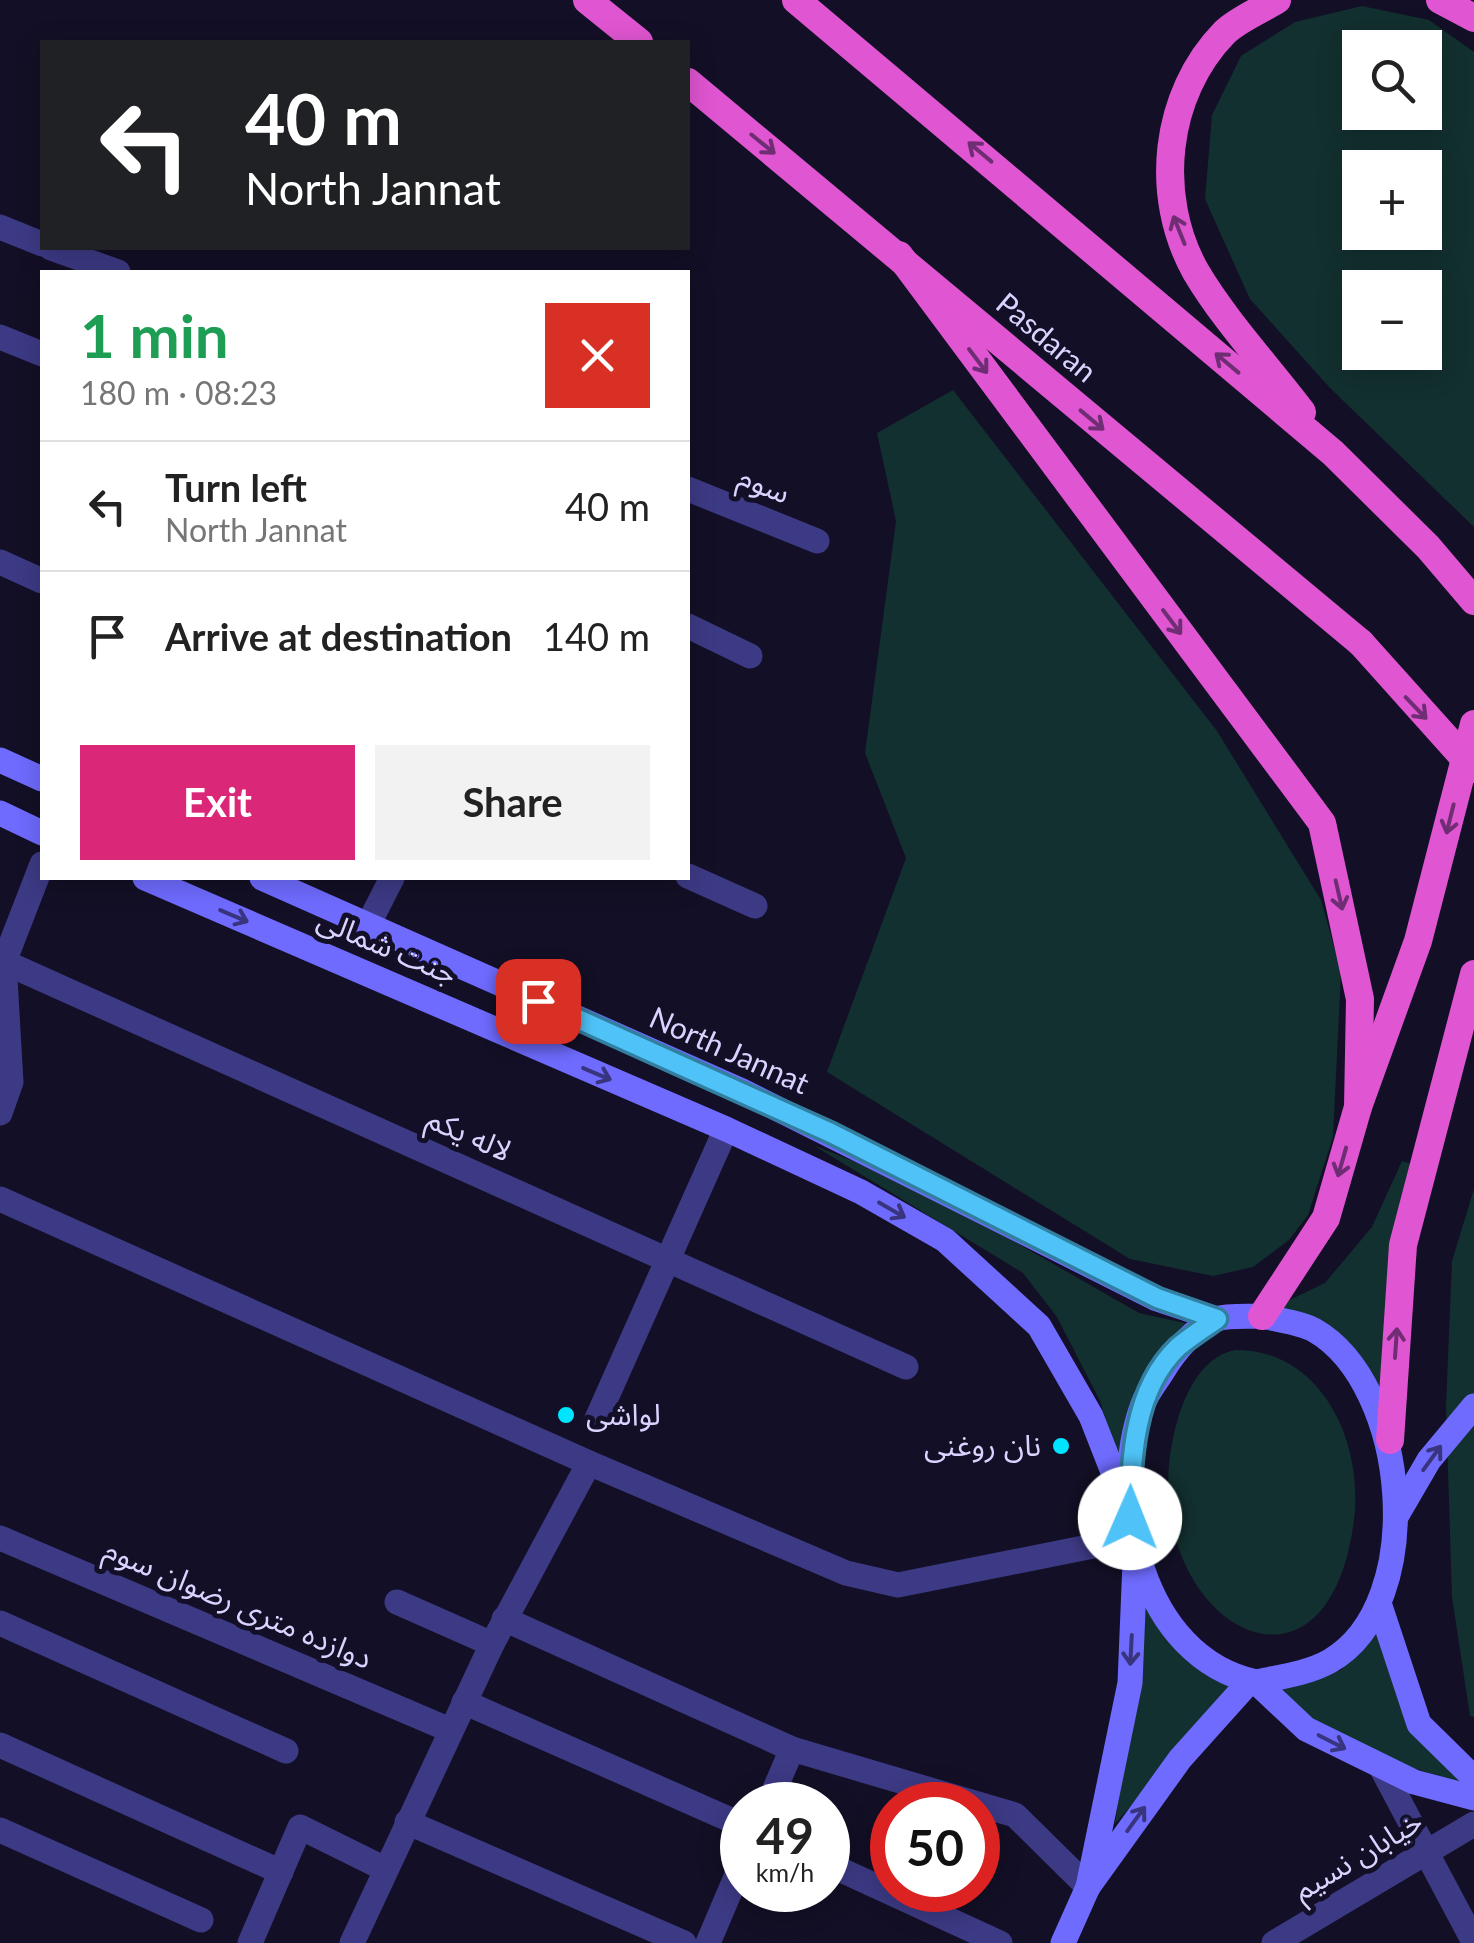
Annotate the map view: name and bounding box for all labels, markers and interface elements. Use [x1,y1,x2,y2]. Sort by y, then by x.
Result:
map controls [1342,30,1442,370]
button: search [1342,30,1442,130]
text: 40 m [245,76,402,160]
icon: left [80,80,210,210]
one-way arrow [749,133,775,155]
one-way arrow [968,141,993,164]
button: + [1342,150,1442,250]
text: North Jannat [245,161,501,215]
one-way arrow [1169,215,1187,246]
button: − [1342,270,1442,370]
street label: Pasdaran [990,284,1105,389]
text: 1 min [80,299,229,371]
button: close [545,303,650,408]
one-way arrow [967,347,988,374]
one-way arrow [1215,353,1241,375]
text: 180 m · 08:23 [80,373,277,412]
one-way arrow [1079,409,1105,431]
street label: سوم [732,457,796,515]
text: Turn left [165,464,307,510]
icon: left [80,479,135,534]
text: 40 m [565,483,650,529]
text: North Jannat [165,510,347,549]
one-way arrow [1161,608,1182,635]
icon: arrive [80,609,135,664]
text: Arrive at destination [165,613,512,659]
text: 140 m [543,613,650,659]
one-way arrow [1404,695,1428,719]
button: Exit [80,745,355,860]
button: Share [375,745,650,860]
one-way arrow [1439,803,1458,834]
one-way arrow [1331,878,1350,910]
street label: جنت شمالی [312,900,463,992]
one-way arrow [218,908,249,926]
pin [496,959,581,1044]
icon: arrive [511,974,566,1029]
street label: North Jannat [645,998,815,1100]
one-way arrow [581,1066,612,1084]
street label: لاله یکم [419,1099,518,1174]
one-way arrow [1332,1146,1350,1177]
one-way arrow [876,1200,906,1220]
one-way arrow [1387,1327,1406,1359]
place label: لواشی [586,1395,661,1432]
marker: لواشی [555,1404,577,1426]
place label: نان روغنی [924,1426,1041,1463]
marker: نان روغنی [1050,1435,1072,1457]
one-way arrow [1421,1445,1442,1472]
position arrow [1078,1466,1182,1570]
street label: دوازده متری رضوان سوم [97,1529,378,1680]
one-way arrow [1121,1633,1140,1665]
one-way arrow [1317,1733,1346,1752]
speed limit sign: 50 [870,1782,1000,1912]
street label: خیابان نسیم [1286,1802,1432,1913]
text: 49 [756,1805,814,1865]
one-way arrow [1125,1806,1146,1834]
text: km/h [756,1857,814,1887]

